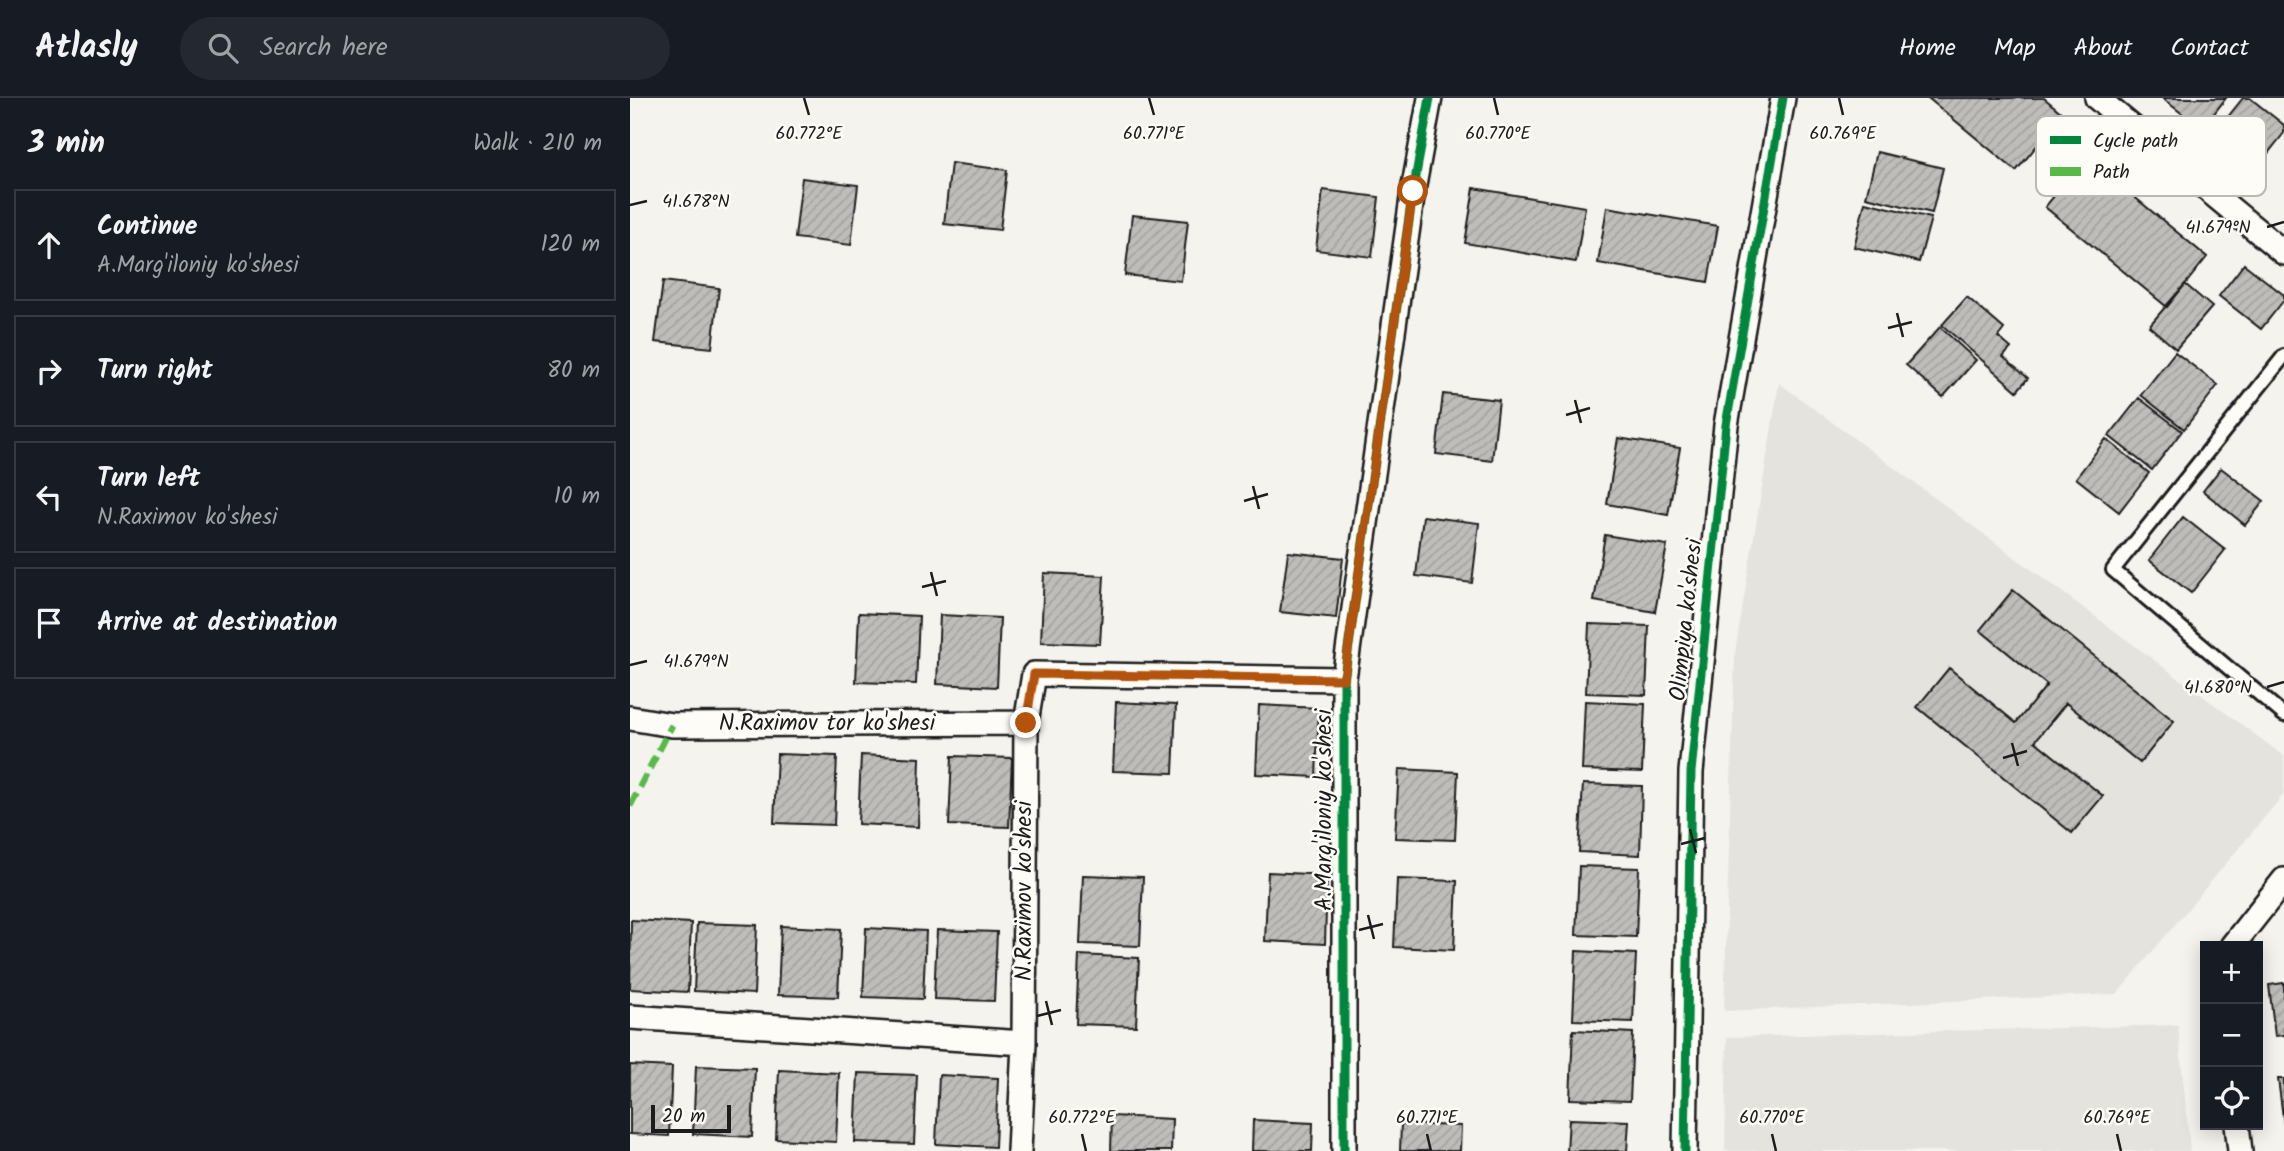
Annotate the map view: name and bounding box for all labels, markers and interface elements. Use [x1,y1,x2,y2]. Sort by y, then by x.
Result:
search box [180,17,670,80]
text: Atlasly [35,22,138,75]
text: Search here [260,27,388,69]
icon: search [204,29,242,67]
text: Home [1899,29,1956,68]
text: Map [1994,29,2036,68]
text: About [2074,29,2132,68]
text: Contact [2170,29,2249,68]
legend [2036,116,2266,196]
text: 3 min [28,120,105,168]
text: 60.772°E [776,120,843,149]
text: 60.771°E [1123,120,1186,149]
text: 60.770°E [1465,120,1531,149]
text: 60.769°E [1810,120,1877,149]
text: Walk · 210 m [473,126,602,162]
text: Cycle path [2093,127,2178,157]
text: Path [2093,158,2130,188]
route start [1397,175,1428,206]
text: 41.678°N [662,188,730,217]
text: Continue [97,206,198,248]
text: 41.679°N [2185,214,2251,243]
icon: ahead [30,226,68,264]
text: 120 m [540,227,600,263]
text: A.Marg'iloniy ko'shesi [97,248,299,284]
text: Turn right [97,350,213,392]
icon: right [30,352,68,390]
text: 80 m [547,353,600,389]
text: Turn left [97,458,200,500]
icon: left [30,478,68,516]
text: 10 m [554,479,600,515]
text: N.Raximov ko'shesi [97,500,277,536]
street label: Olimpiya ko'shesi [1661,536,1714,703]
text: Arrive at destination [97,602,337,644]
icon: arrive [30,604,68,642]
text: 41.679°N [663,648,729,677]
text: 41.680°N [2184,674,2252,703]
street label: N.Raximov tor ko'shesi [719,706,937,742]
route end [1010,707,1041,738]
street label: A.Marg'iloniy ko'shesi [1307,708,1343,911]
street label: N.Raximov ko'shesi [1007,799,1043,981]
map controls [2200,941,2263,1130]
button: + [2200,941,2263,1004]
button: − [2200,1004,2263,1067]
button: locate [2200,1067,2263,1130]
scale bar [651,1102,732,1134]
text: 20 m [662,1102,705,1132]
text: 60.772°E [1049,1104,1116,1133]
text: 60.771°E [1396,1104,1459,1133]
text: 60.770°E [1739,1104,1805,1133]
text: 60.769°E [2084,1104,2151,1133]

